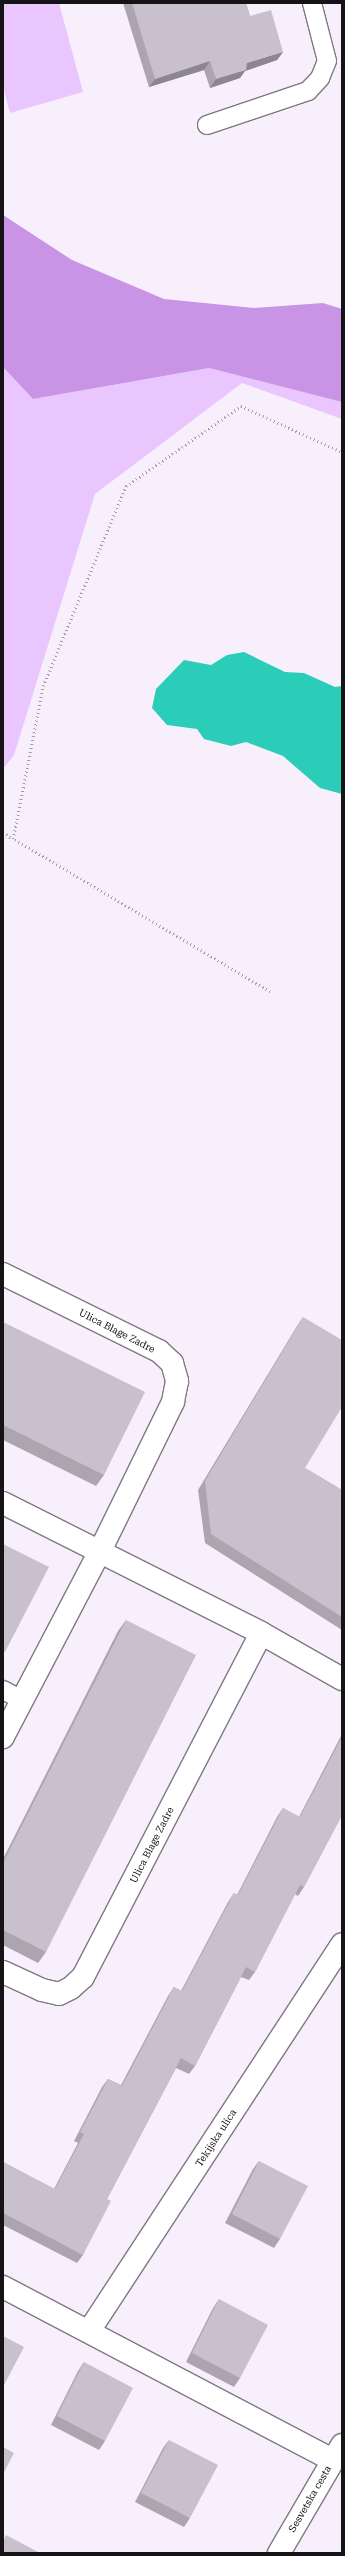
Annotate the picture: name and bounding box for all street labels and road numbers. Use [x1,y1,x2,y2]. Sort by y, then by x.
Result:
street label: Ulica Blage Zadre [77,1307,157,1355]
street label: Ulica Blage Zadre [128,1805,176,1885]
street label: Tekijska ulica [193,2107,239,2169]
street label: Sesvetska cesta [286,2464,334,2534]

